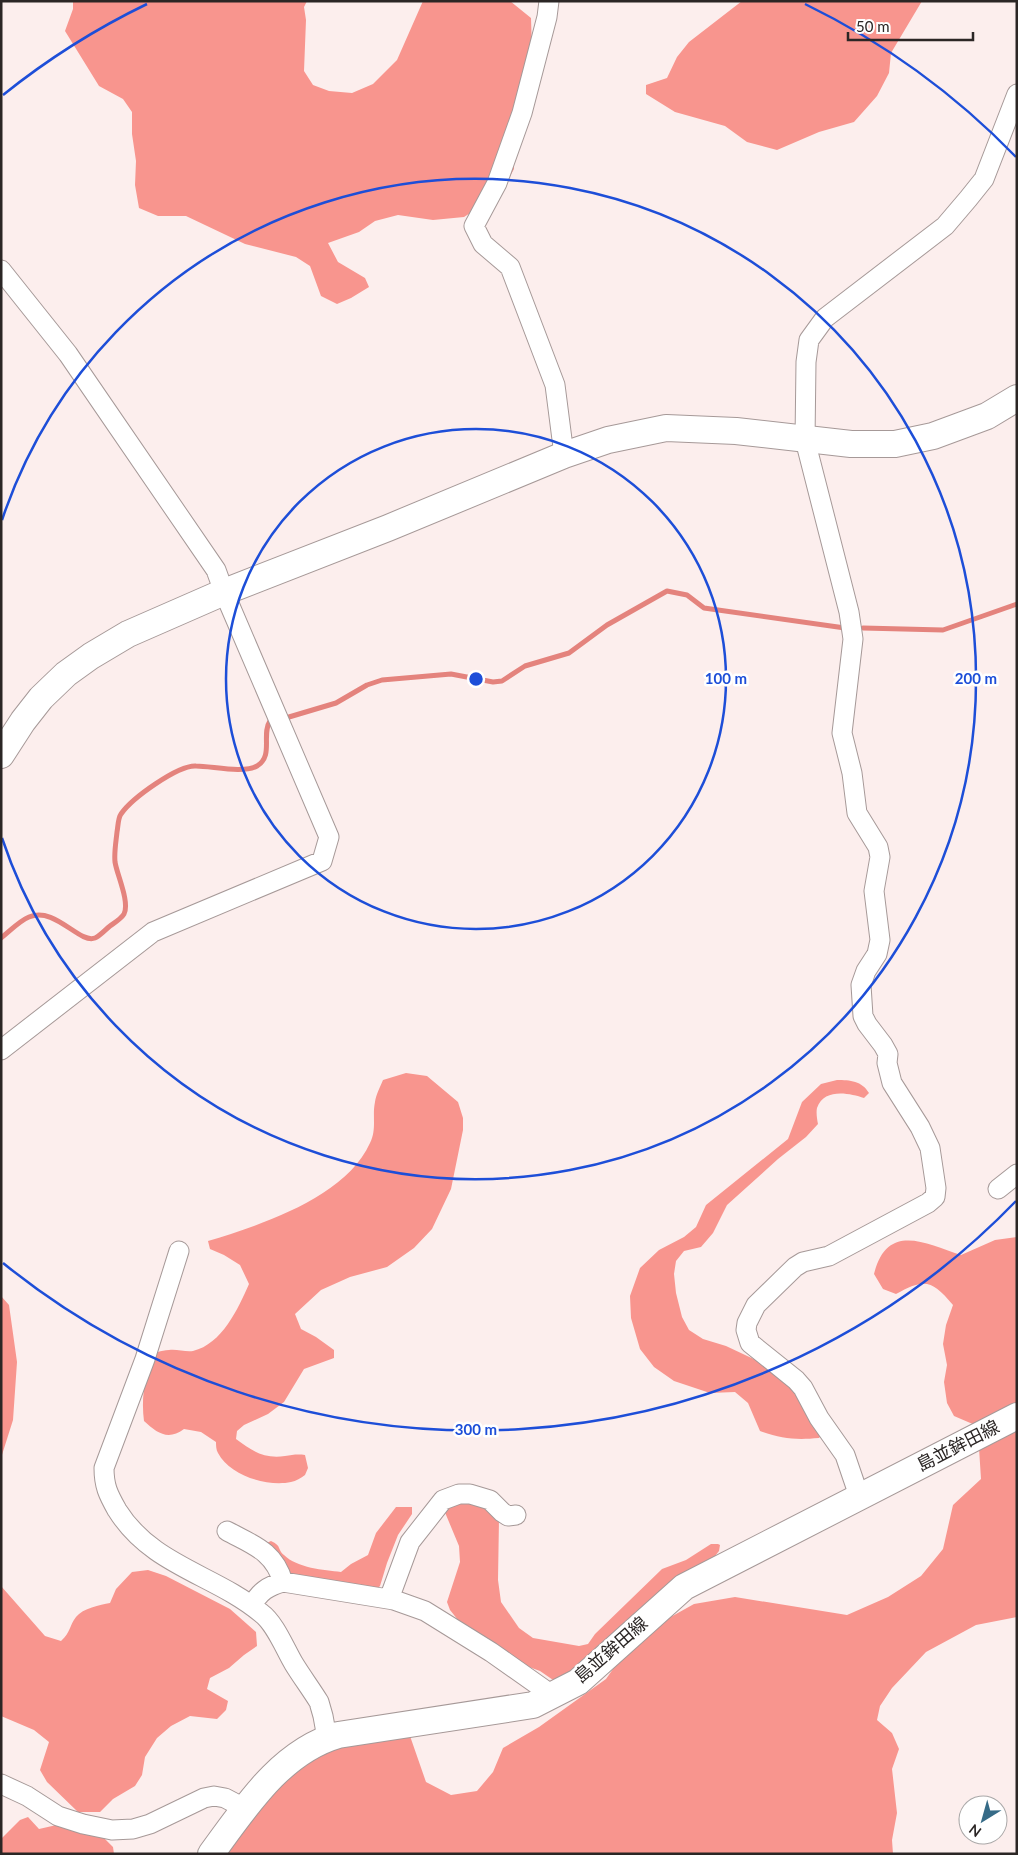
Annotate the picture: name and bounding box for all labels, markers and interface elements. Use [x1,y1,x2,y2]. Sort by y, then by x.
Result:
scale bar [848,10,973,42]
text: 50 m [856,17,890,35]
text: 100 m [705,669,747,687]
text: 200 m [955,669,997,687]
centre of rings [467,670,485,688]
street label: 島並鉾田線 [912,1415,1003,1475]
text: 300 m [455,1420,497,1438]
street label: 島並鉾田線 [569,1611,652,1687]
north arrow [958,1795,1008,1845]
text: N [965,1821,984,1841]

